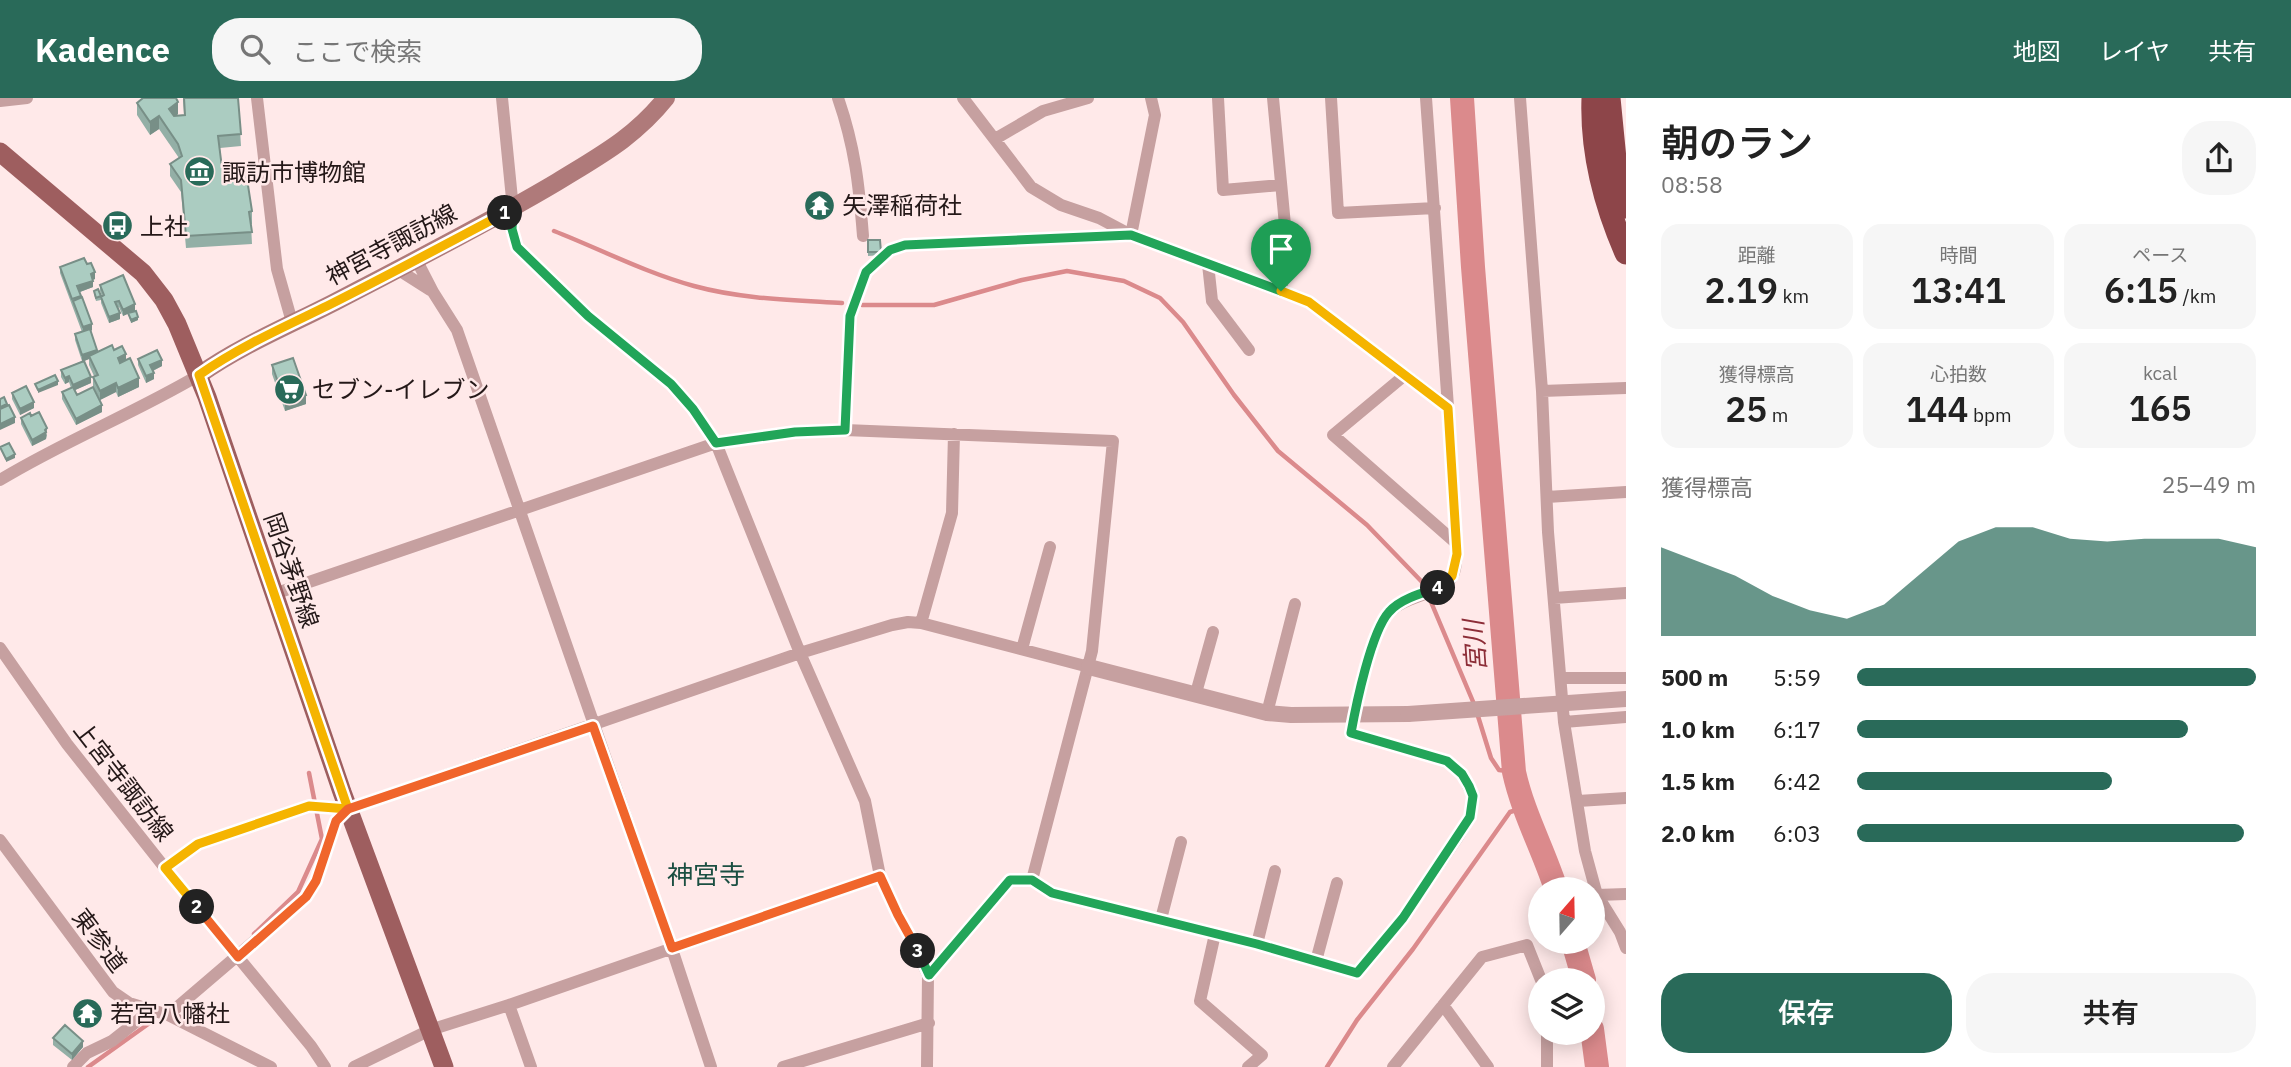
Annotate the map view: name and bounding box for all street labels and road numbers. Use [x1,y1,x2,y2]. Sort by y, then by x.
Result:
street label: 神宮寺諏訪線 [320,196,462,292]
street label: 岡谷茅野線 [257,508,327,632]
street label: 上宮寺諏訪線 [67,714,181,848]
street label: 東参道 [66,902,134,978]

